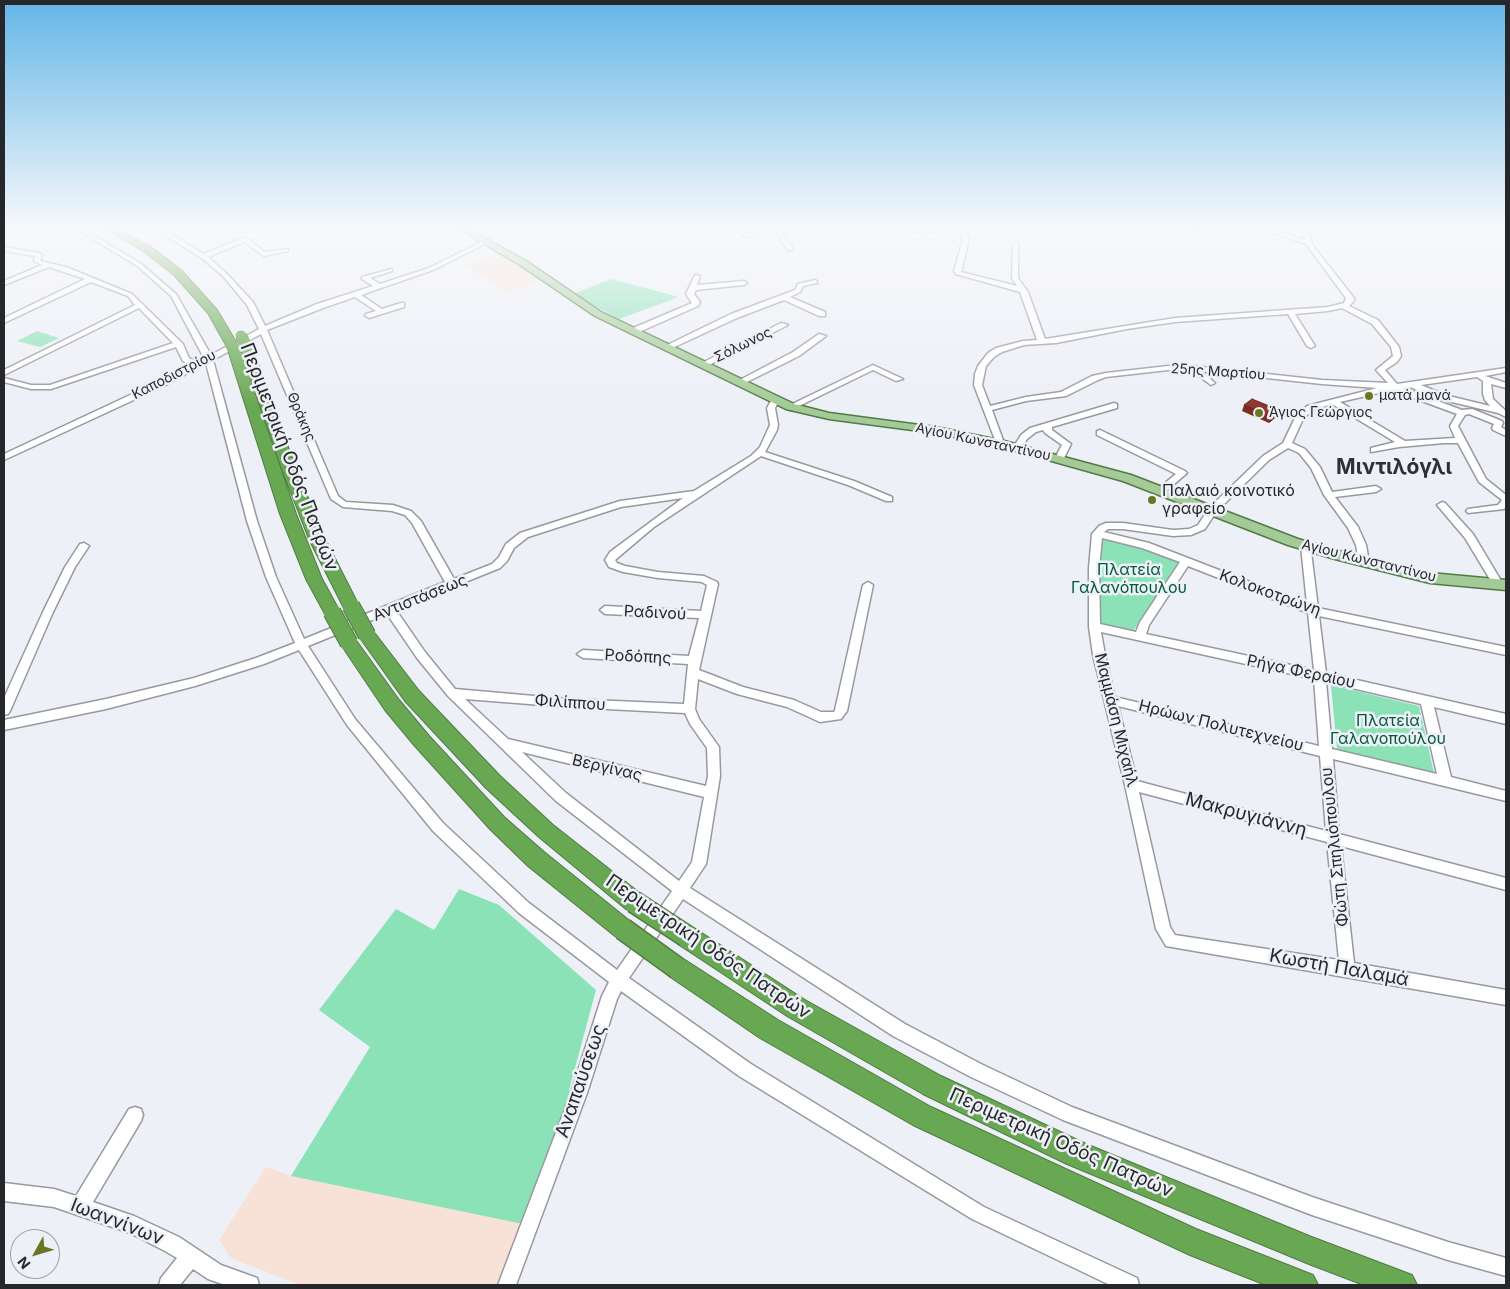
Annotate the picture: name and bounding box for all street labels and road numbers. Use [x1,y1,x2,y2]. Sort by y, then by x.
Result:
street label: Σόλωνος [711,324,775,366]
street label: Περιμετρική Οδός Πατρών [235,340,343,574]
street label: Καποδιστρίου [129,347,219,403]
street label: 25ης Μαρτίου [1170,360,1266,384]
street label: Θράκης [283,390,319,444]
street label: Αγίου Κωνσταντίνου [914,419,1052,465]
street label: Αγίου Κωνσταντίνου [1300,536,1438,586]
street label: Κολοκοτρώνη [1217,566,1323,620]
street label: Αντιστάσεως [370,570,470,626]
street label: Ραδινού [623,602,687,624]
street label: Ροδόπης [604,646,672,668]
street label: Μαμμάση Μιχαήλ [1090,651,1142,789]
street label: Ρήγα Φεραίου [1245,651,1357,693]
street label: Φιλίππου [534,691,606,715]
street label: Ηρώων Πολυτεχνείου [1137,696,1305,756]
street label: Βεργίνας [570,751,644,785]
street label: Φώτη Σπηλιόπουλου [1317,766,1353,928]
street label: Μακρυγιάννη [1183,788,1309,842]
street label: Περιμετρική Οδός Πατρών [601,870,815,1024]
street label: Κωστή Παλαμά [1267,945,1411,991]
street label: Αναπαύσεως [551,1021,611,1141]
street label: Περιμετρική Οδός Πατρών [946,1083,1176,1203]
street label: Ιωαννίνων [67,1194,167,1250]

